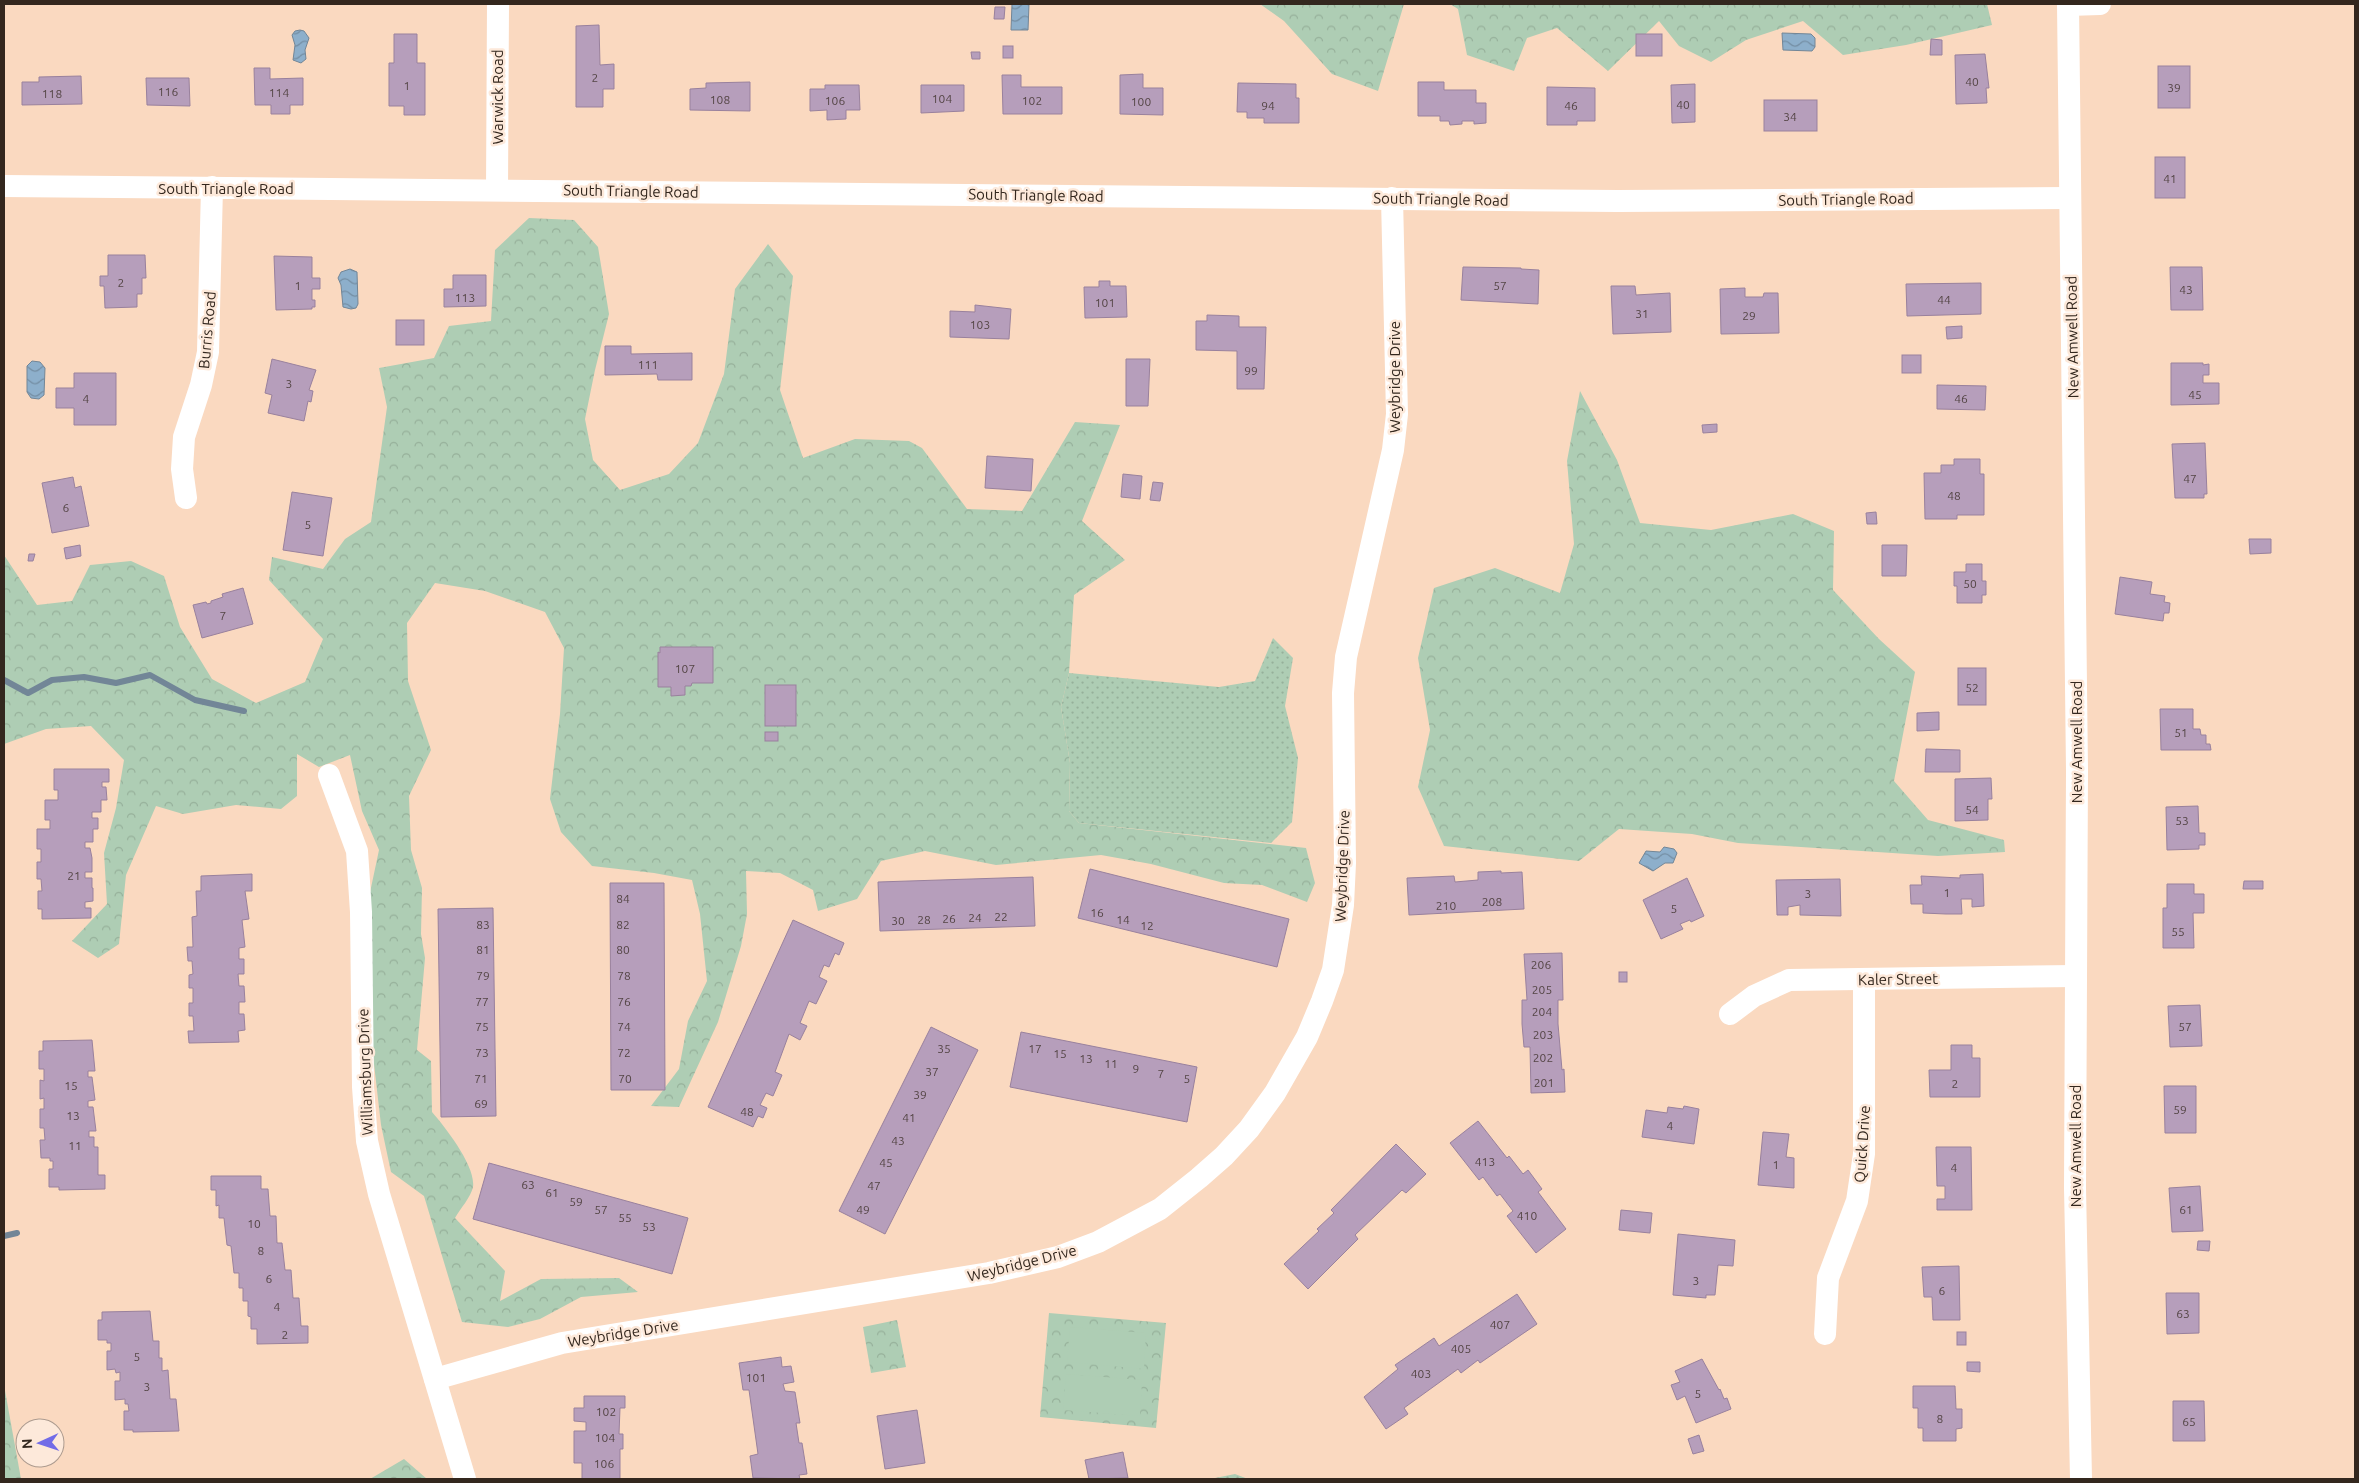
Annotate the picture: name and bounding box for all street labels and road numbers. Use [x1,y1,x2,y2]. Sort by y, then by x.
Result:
street label: Warwick Road [489,49,506,145]
street label: South Triangle Road [158,180,294,197]
street label: South Triangle Road [563,181,699,201]
street label: South Triangle Road [968,185,1104,205]
street label: South Triangle Road [1373,189,1509,209]
street label: South Triangle Road [1778,189,1914,209]
street label: New Amwell Road [2062,276,2082,398]
street label: Burris Road [195,291,219,369]
street label: Weybridge Drive [1386,321,1403,433]
street label: New Amwell Road [2068,681,2085,803]
street label: Weybridge Drive [1332,810,1352,922]
street label: Kaler Street [1858,970,1938,988]
street label: Williamsburg Drive [354,1008,376,1136]
street label: New Amwell Road [2067,1085,2084,1207]
street label: Quick Drive [1851,1105,1873,1183]
street label: Weybridge Drive [966,1241,1078,1285]
street label: Weybridge Drive [566,1316,680,1350]

